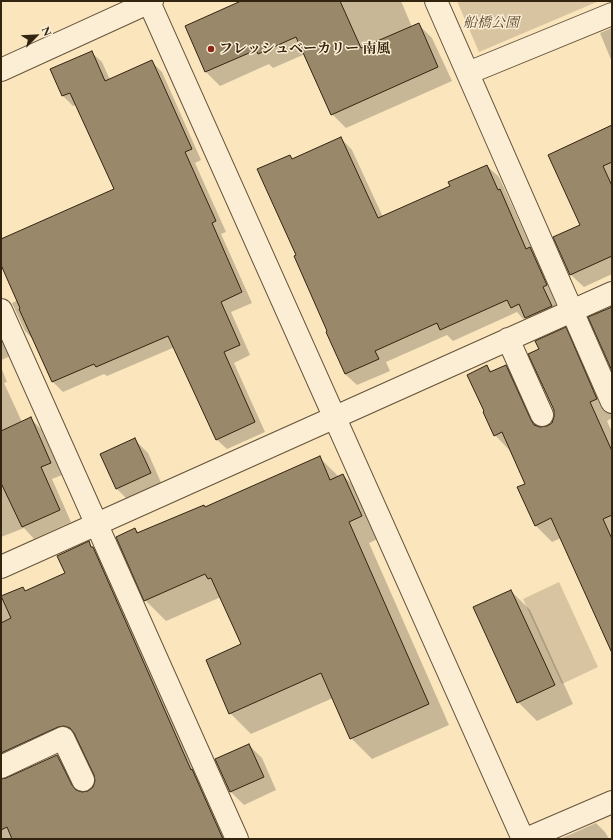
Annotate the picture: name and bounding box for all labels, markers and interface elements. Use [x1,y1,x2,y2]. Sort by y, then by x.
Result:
park label: 船橋公園 [463,15,519,31]
north arrow [16,16,56,56]
text: N [39,24,55,38]
place label: フレッシュベーカリー 南風 [219,41,390,57]
marker: フレッシュベーカリー 南風 [206,44,216,54]

